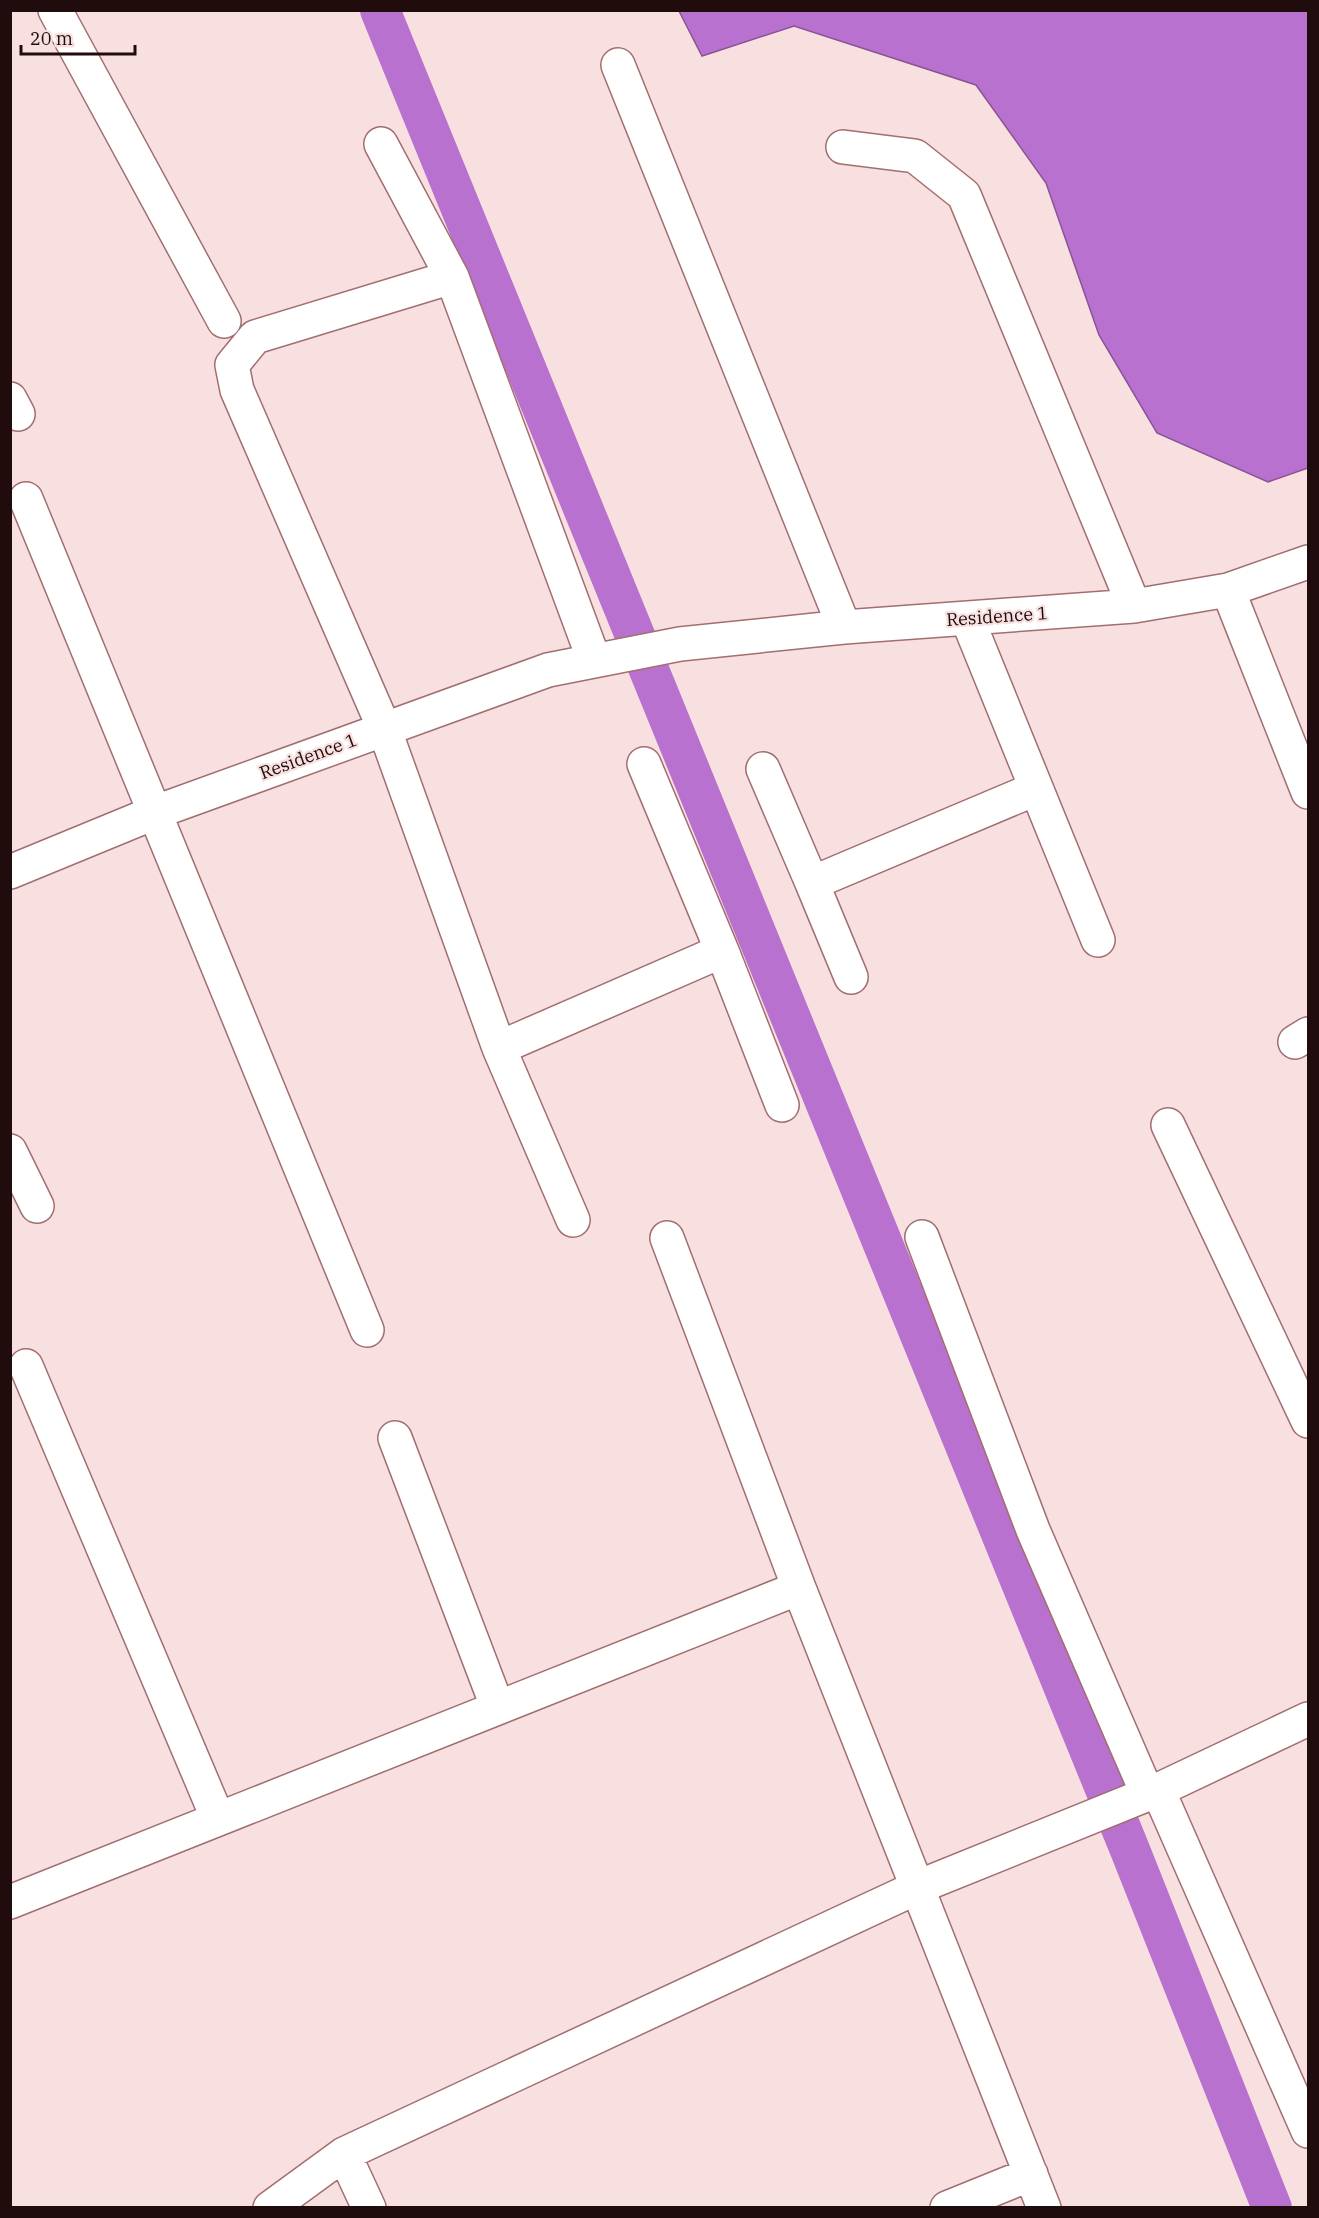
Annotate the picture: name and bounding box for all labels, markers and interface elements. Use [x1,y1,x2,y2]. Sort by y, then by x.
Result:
scale bar [21,18,135,56]
text: 20 m [30,27,73,50]
street label: Residence 1 [945,601,1049,631]
street label: Residence 1 [256,728,360,784]

